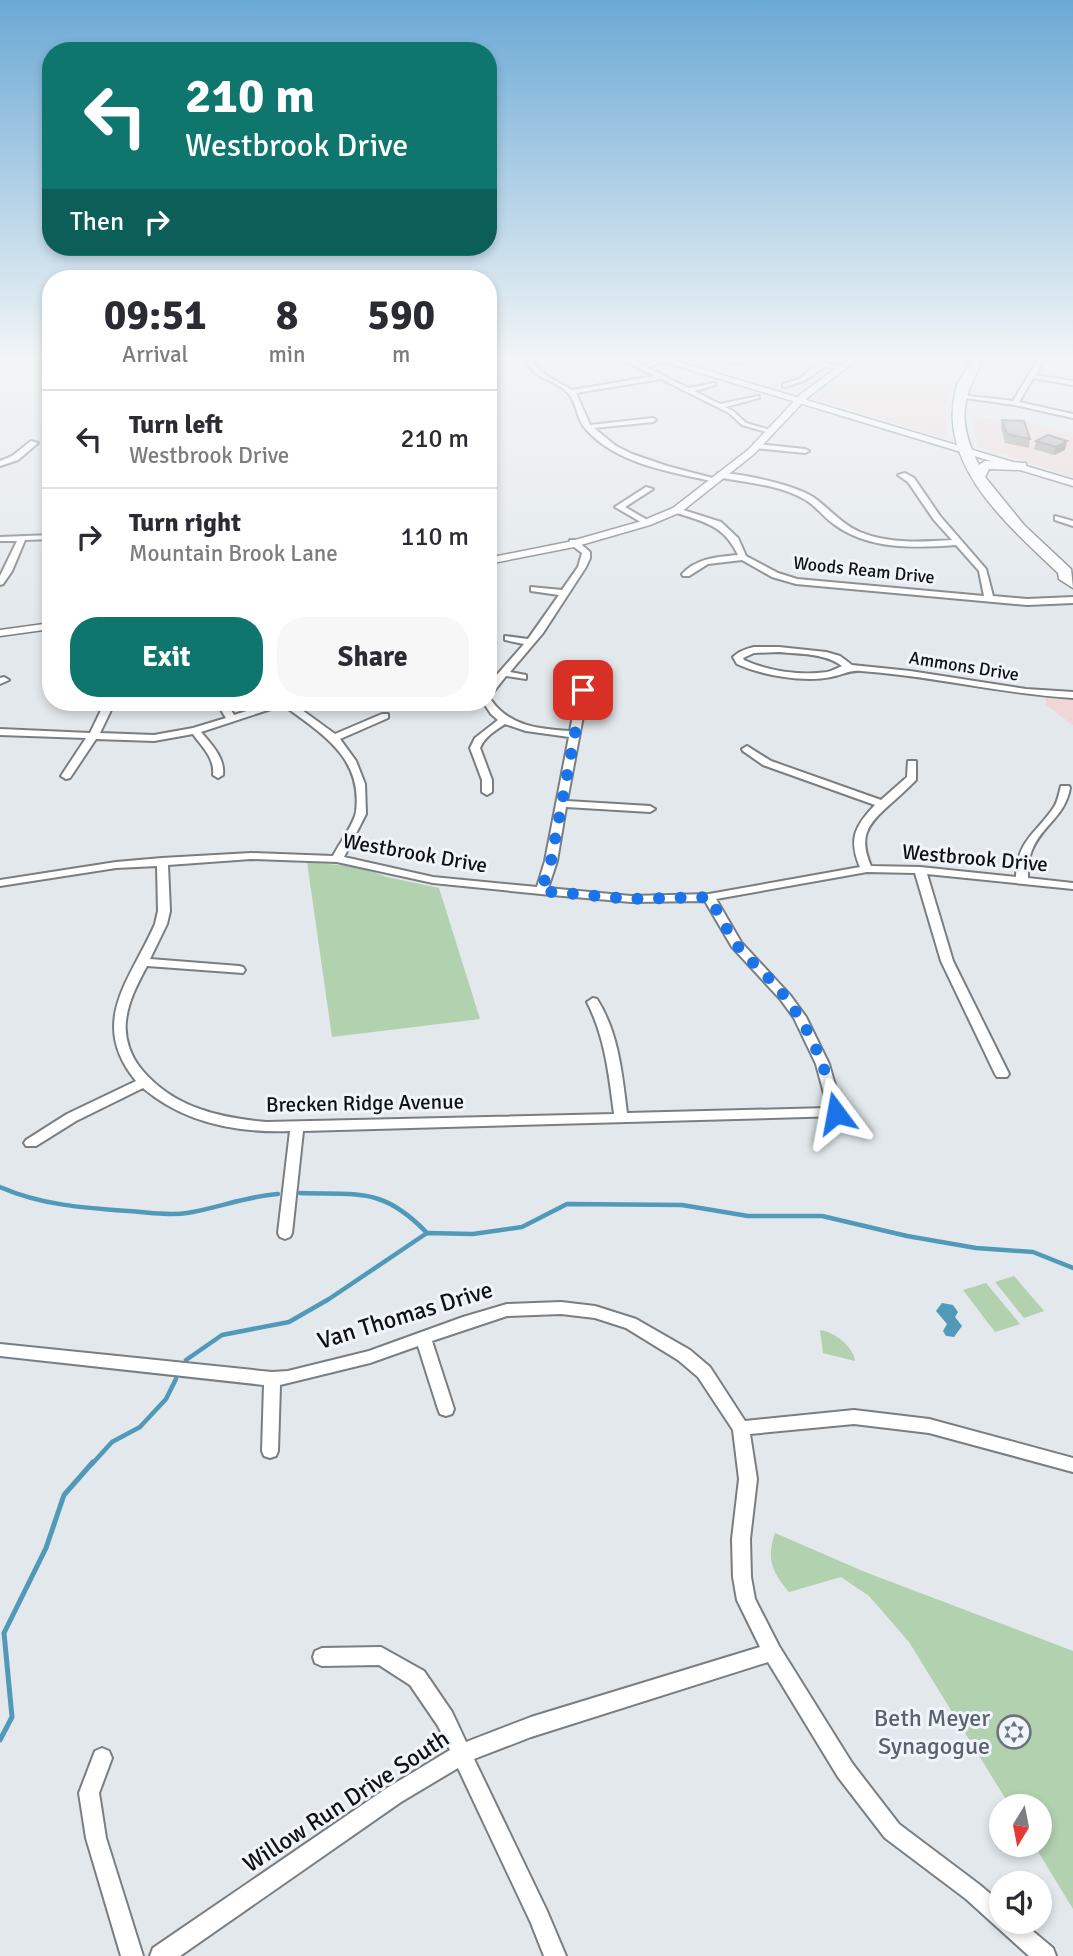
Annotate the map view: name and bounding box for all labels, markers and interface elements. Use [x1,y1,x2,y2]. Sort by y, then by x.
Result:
text: 210 m [185,66,315,126]
icon: left [70,70,161,161]
text: Westbrook Drive [185,126,408,165]
icon: right [138,203,176,241]
text: Then [70,206,124,238]
text: 09:51 [104,290,207,341]
text: 8 [276,290,298,341]
text: 590 [367,290,435,341]
text: Arrival [122,340,188,369]
text: min [268,340,306,369]
text: m [392,340,410,369]
text: Turn left [129,409,223,441]
icon: left [70,420,108,458]
text: 210 m [400,423,469,455]
text: Westbrook Drive [129,441,289,470]
text: Turn right [129,507,241,539]
icon: right [70,518,108,556]
text: 110 m [400,521,469,553]
text: Mountain Brook Lane [129,539,338,568]
street label: Woods Ream Drive [792,552,936,588]
button: Exit [70,617,263,697]
button: Share [277,617,469,697]
street label: Ammons Drive [907,646,1021,686]
pin [553,660,613,720]
icon: arrive [564,671,602,709]
street label: Westbrook Drive [341,827,489,879]
street label: Westbrook Drive [901,839,1049,877]
position arrow [799,1076,873,1150]
street label: Brecken Ridge Avenue [266,1088,464,1118]
street label: Van Thomas Drive [314,1274,496,1356]
place label: Beth Meyer Synagogue [874,1703,990,1761]
synagogue icon: Beth Meyer Synagogue [995,1713,1033,1751]
street label: Willow Run Drive South [237,1723,455,1879]
north arrow [989,1794,1052,1857]
map controls [989,1794,1052,1934]
button: sound [989,1871,1052,1934]

